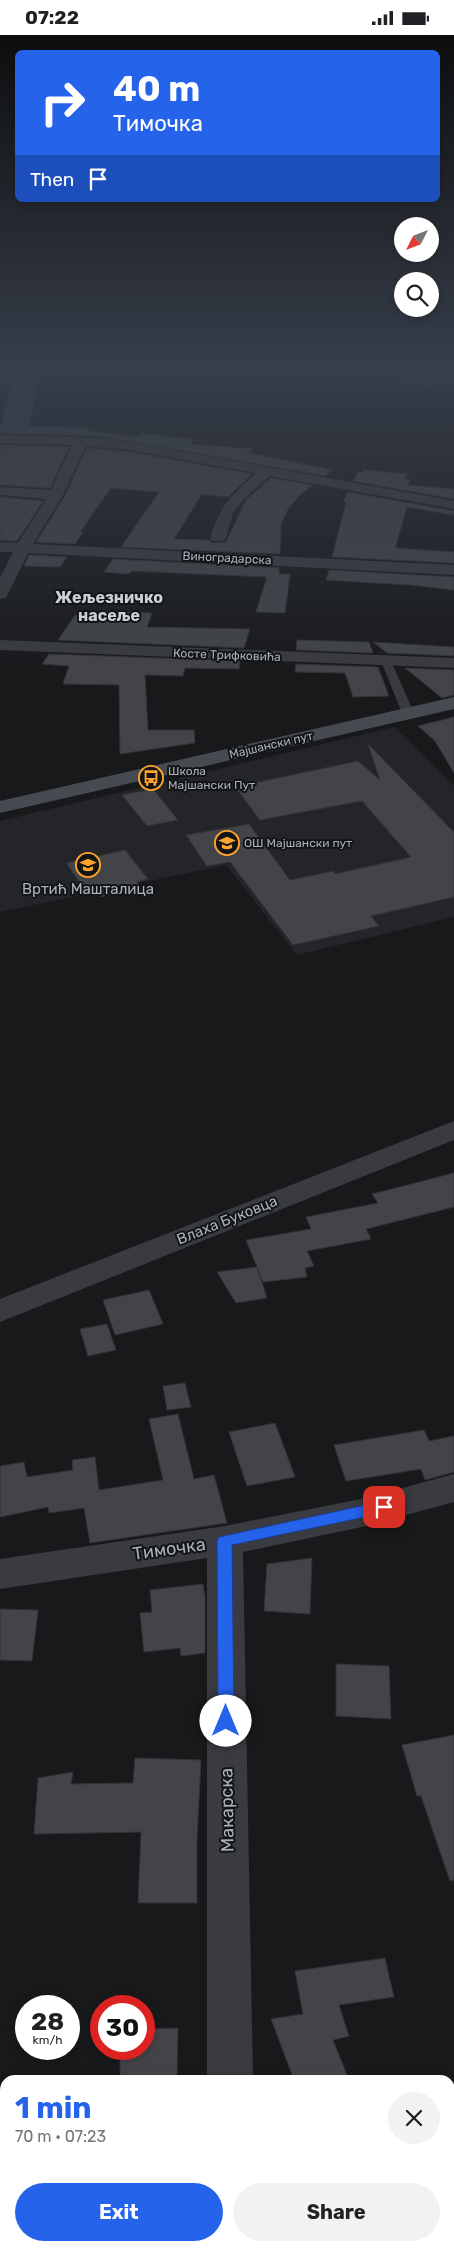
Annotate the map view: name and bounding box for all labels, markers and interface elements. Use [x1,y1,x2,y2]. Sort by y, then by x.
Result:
text: 07:22 [25,6,79,29]
text: 40 m [113,68,200,110]
icon: right [30,70,95,135]
text: Тимочка [113,110,203,137]
icon: arrive [84,165,112,193]
text: Then [30,168,74,191]
north arrow [394,217,439,263]
map controls [394,217,439,317]
button: search [394,272,439,317]
street label: Виноградарска [182,549,272,567]
district label: Жељезничко насеље [55,588,163,625]
street label: Косте Трифковића [173,646,281,664]
street label: Мајшански пут [228,729,314,761]
place label: Школа Мајшански Пут [168,764,255,792]
bus stop icon: Школа Мајшански Пут [138,765,164,791]
school or university icon: ОШ Мајшански пут [214,830,240,856]
place label: ОШ Мајшански пут [244,836,352,850]
school or university icon: Вртић Машталица [75,852,101,878]
place label: Вртић Машталица [22,880,154,898]
street label: Влаха Буковца [174,1192,280,1248]
pin [363,1486,405,1528]
icon: arrive [370,1493,398,1521]
street label: Тимочка [131,1533,207,1565]
position arrow [199,1694,251,1746]
street label: Макарска [215,1768,239,1852]
speed limit sign: 30 [90,1995,155,2060]
text: 28 [31,2007,64,2036]
text: km/h [33,2033,62,2047]
text: 1 min [15,2090,92,2126]
button: close [388,2092,440,2144]
text: 70 m · 07:23 [15,2127,106,2146]
button: Exit [15,2183,223,2241]
button: Share [233,2183,440,2241]

